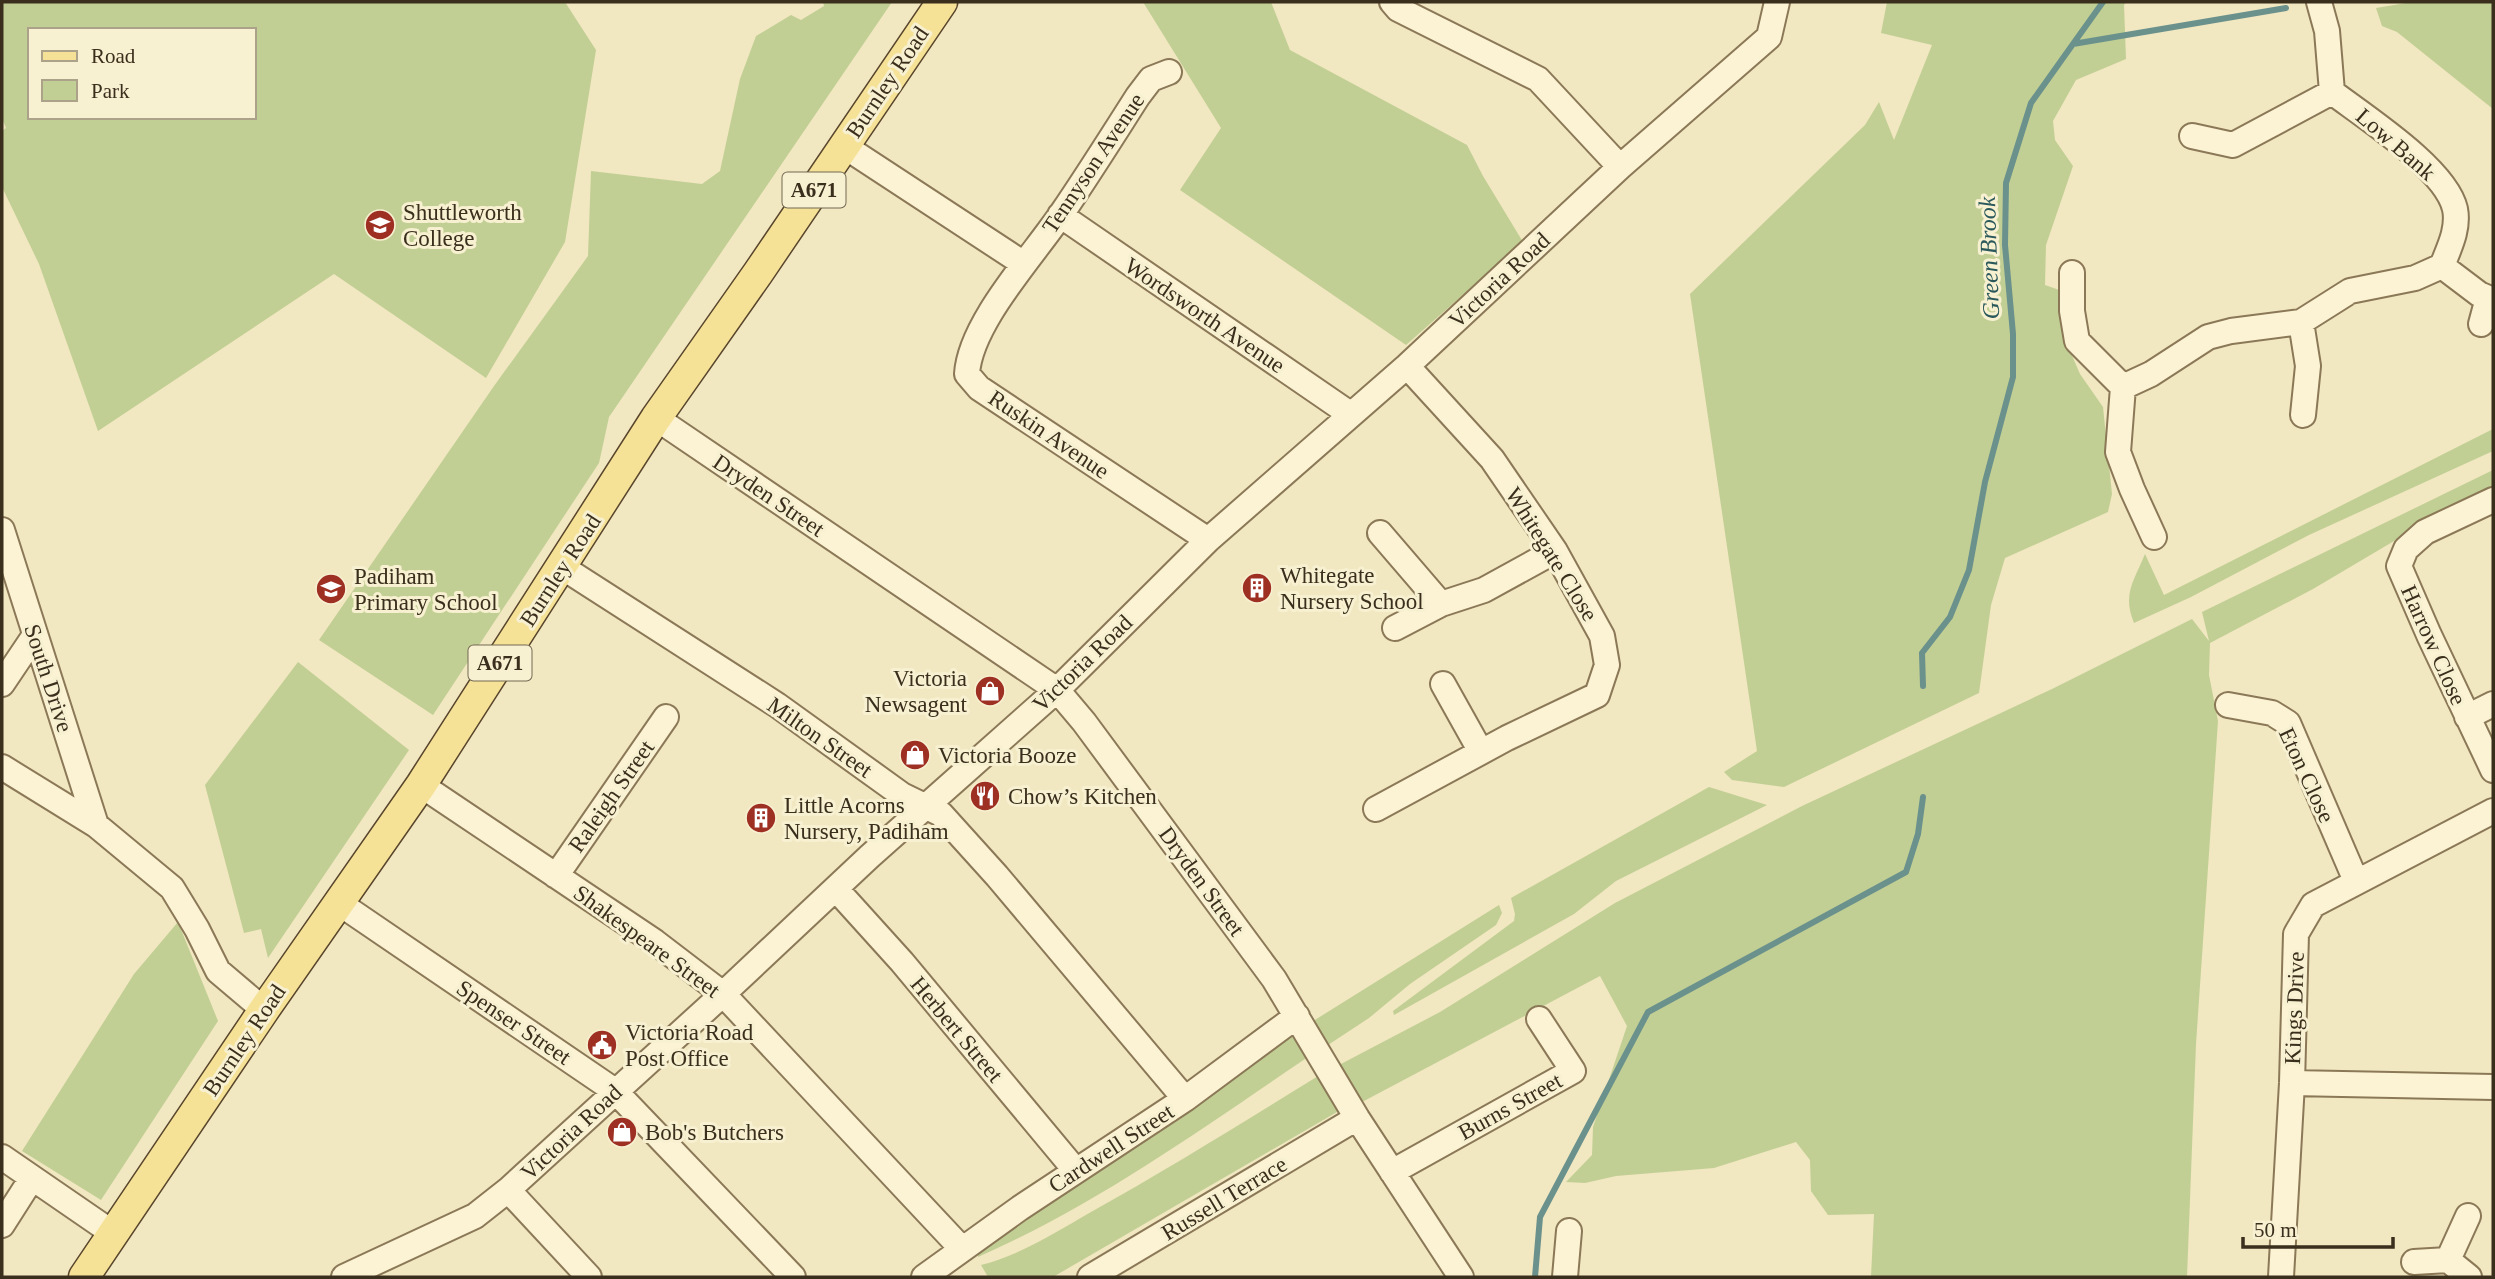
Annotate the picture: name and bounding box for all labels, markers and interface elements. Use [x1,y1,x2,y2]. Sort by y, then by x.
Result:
street label: Burnley Road [841,22,934,142]
legend [28,28,256,119]
text: Road [91,44,136,68]
text: Park [91,79,130,103]
street label: Tennyson Avenue [1037,89,1149,238]
street label: Low Bank [2351,103,2441,186]
road number: A671 [782,172,846,208]
water label: Green Brook [1974,196,2004,320]
place label: Shuttleworth College [403,200,522,251]
school or university icon: Shuttleworth College [363,208,397,242]
street label: Victoria Road [1444,227,1555,333]
street label: Wordsworth Avenue [1120,253,1289,378]
street label: Ruskin Avenue [984,385,1114,484]
street label: Dryden Street [709,449,829,542]
street label: Whitegate Close [1501,483,1603,626]
street label: Burnley Road [515,509,606,631]
place label: Whitegate Nursery School [1280,563,1424,614]
place label: Padiham Primary School [354,564,498,615]
building icon: Whitegate Nursery School [1240,571,1274,605]
school or university icon: Padiham Primary School [314,572,348,606]
street label: Harrow Close [2396,581,2471,709]
street label: Victoria Road [1028,609,1138,717]
street label: South Drive [19,621,78,735]
road number: A671 [468,646,532,680]
place label: Victoria Newsagent [865,666,968,717]
shop icon: Victoria Newsagent [973,674,1007,708]
street label: Milton Street [763,692,877,783]
street label: Eton Close [2274,724,2339,827]
street label: Raleigh Street [564,735,660,857]
shop icon: Victoria Booze [898,738,932,772]
place label: Victoria Booze [938,743,1076,768]
restaurant icon: Chow’s Kitchen [968,779,1002,813]
place label: Chow’s Kitchen [1008,784,1157,809]
place label: Little Acorns Nursery, Padiham [784,793,949,844]
building icon: Little Acorns Nursery, Padiham [744,801,778,835]
street label: Dryden Street [1154,822,1250,941]
street label: Shakespeare Street [569,880,725,1003]
street label: Kings Drive [2280,951,2309,1065]
street label: Herbert Street [905,972,1008,1087]
street label: Spenser Street [452,975,576,1070]
street label: Burnley Road [198,980,291,1100]
place label: Victoria Road Post Office [625,1020,754,1071]
public building icon: Victoria Road Post Office [585,1028,619,1062]
street label: Burns Street [1454,1067,1567,1145]
street label: Victoria Road [516,1079,627,1185]
street label: Cardwell Street [1044,1098,1179,1198]
shop icon: Bob's Butchers [605,1115,639,1149]
place label: Bob's Butchers [645,1120,784,1145]
street label: Russell Terrace [1157,1151,1291,1246]
scale bar [2243,1206,2394,1250]
text: 50 m [2254,1218,2297,1242]

